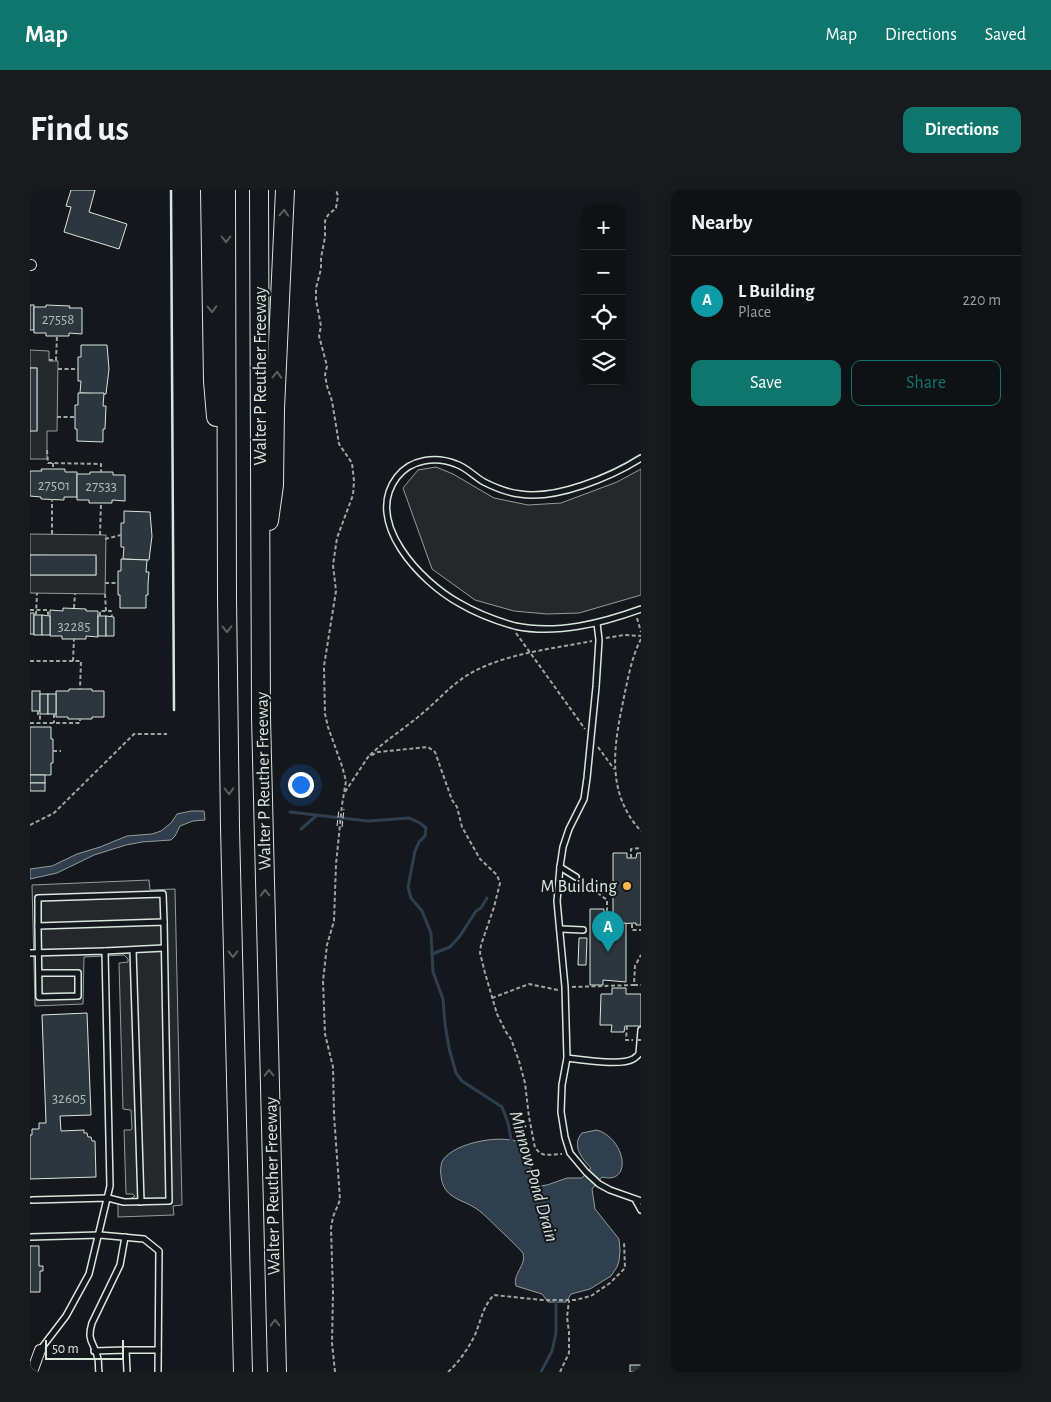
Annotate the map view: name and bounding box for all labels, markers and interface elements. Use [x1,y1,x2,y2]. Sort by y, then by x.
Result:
text: Map [25,23,68,47]
text: Map [826,26,857,44]
text: Directions [885,26,957,44]
text: Saved [985,26,1026,44]
button: Directions [903,107,1021,153]
text: Find us [30,112,129,147]
map controls [581,205,626,385]
button: + [581,205,626,250]
one-way arrow [279,209,290,217]
text: Nearby [691,212,752,233]
one-way arrow [221,235,231,243]
button: − [581,250,626,295]
text: L Building [738,282,814,301]
street label: Walter P Reuther Freeway [252,286,270,465]
text: A [702,292,712,308]
text: 220 m [963,292,1001,308]
button: locate [581,295,626,340]
text: Place [738,304,771,320]
one-way arrow [207,305,217,313]
house number: 27558 [42,312,74,327]
button: layers [581,340,626,385]
button: Save [691,360,841,406]
button: Share [851,360,1001,406]
one-way arrow [271,371,282,379]
house number: 27501 [38,478,70,493]
house number: 27533 [85,479,117,494]
house number: 32285 [57,619,91,634]
one-way arrow [222,625,232,633]
street label: Walter P Reuther Freeway [253,691,275,871]
your location [288,772,314,798]
one-way arrow [224,788,234,795]
place label: M Building [540,878,617,896]
marker: M Building [621,880,633,892]
one-way arrow [259,889,270,897]
pin: A [592,911,624,952]
one-way arrow [228,950,238,958]
one-way arrow [264,1069,274,1077]
house number: 32605 [52,1091,86,1106]
street label: Walter P Reuther Freeway [262,1096,284,1276]
water label: Minnow Pond Drain [506,1109,561,1244]
one-way arrow [270,1319,281,1327]
scale bar [45,1337,124,1360]
text: 50 m [52,1342,79,1356]

